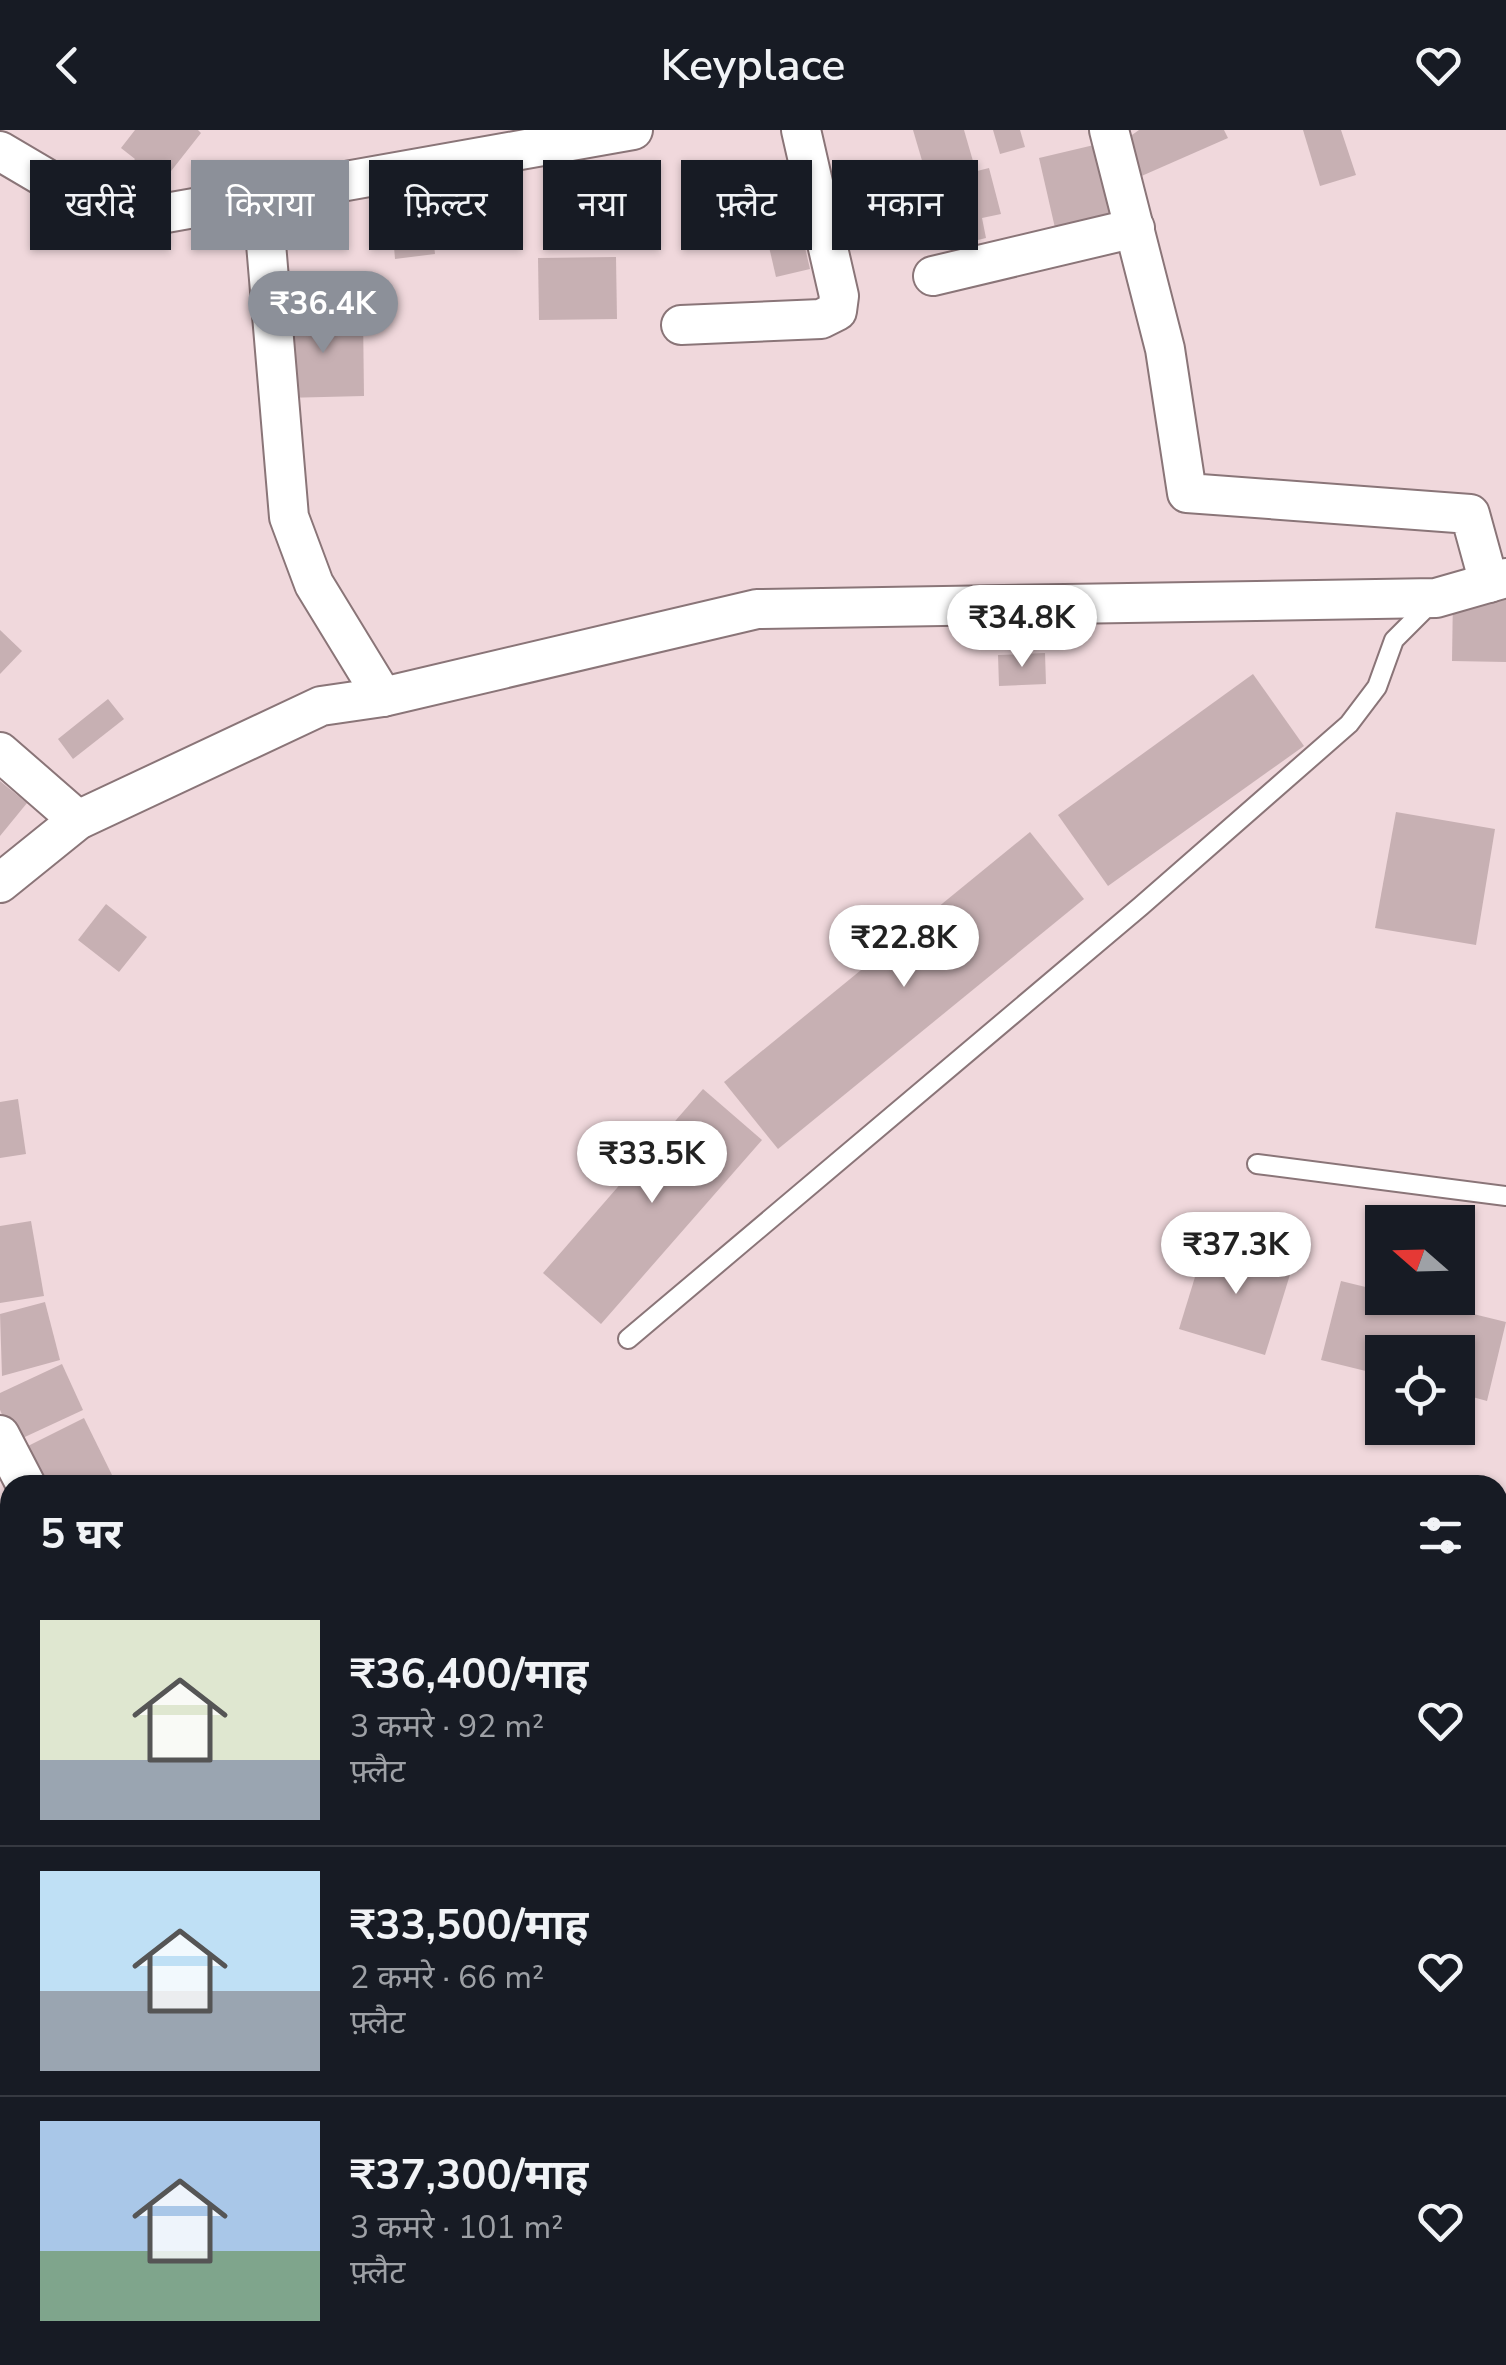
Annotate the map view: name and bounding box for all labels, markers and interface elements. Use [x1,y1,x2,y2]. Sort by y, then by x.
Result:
text: Keyplace [661,35,845,96]
icon: back [40,38,95,93]
icon: heart [1411,38,1466,93]
chip: खरीदें [30,160,171,250]
chip: किराया [191,160,349,250]
chip: फ़िल्टर [369,160,523,250]
chip: नया [543,160,661,250]
chip: फ़्लैट [681,160,812,250]
chip: मकान [832,160,978,250]
pin: ₹36.4K [242,271,404,356]
text: ₹36.4K [270,282,376,325]
pin: ₹34.8K [941,585,1103,670]
text: ₹34.8K [969,596,1075,639]
pin: ₹22.8K [823,905,985,990]
text: ₹22.8K [851,916,957,959]
pin: ₹33.5K [571,1121,733,1206]
text: ₹33.5K [599,1132,705,1175]
north arrow [1365,1205,1475,1315]
map controls [1365,1205,1475,1445]
pin: ₹37.3K [1155,1212,1317,1297]
text: ₹37.3K [1183,1223,1289,1266]
button: locate [1365,1335,1475,1445]
text: 5 घर [40,1506,122,1563]
icon: filters [1413,1508,1468,1563]
text: ₹36,400/माह [350,1646,588,1703]
icon: home [120,1660,240,1780]
icon: heart [1413,1693,1468,1748]
text: 3 कमरे · 92 m² [350,1705,544,1748]
text: फ़्लैट [350,1750,405,1793]
text: ₹33,500/माह [350,1897,588,1954]
icon: home [120,1911,240,2031]
icon: heart [1413,1944,1468,1999]
text: 2 कमरे · 66 m² [350,1956,544,1999]
text: फ़्लैट [350,2001,405,2044]
text: ₹37,300/माह [350,2147,588,2204]
icon: home [120,2161,240,2281]
icon: heart [1413,2194,1468,2249]
text: 3 कमरे · 101 m² [350,2206,563,2249]
text: फ़्लैट [350,2251,405,2294]

